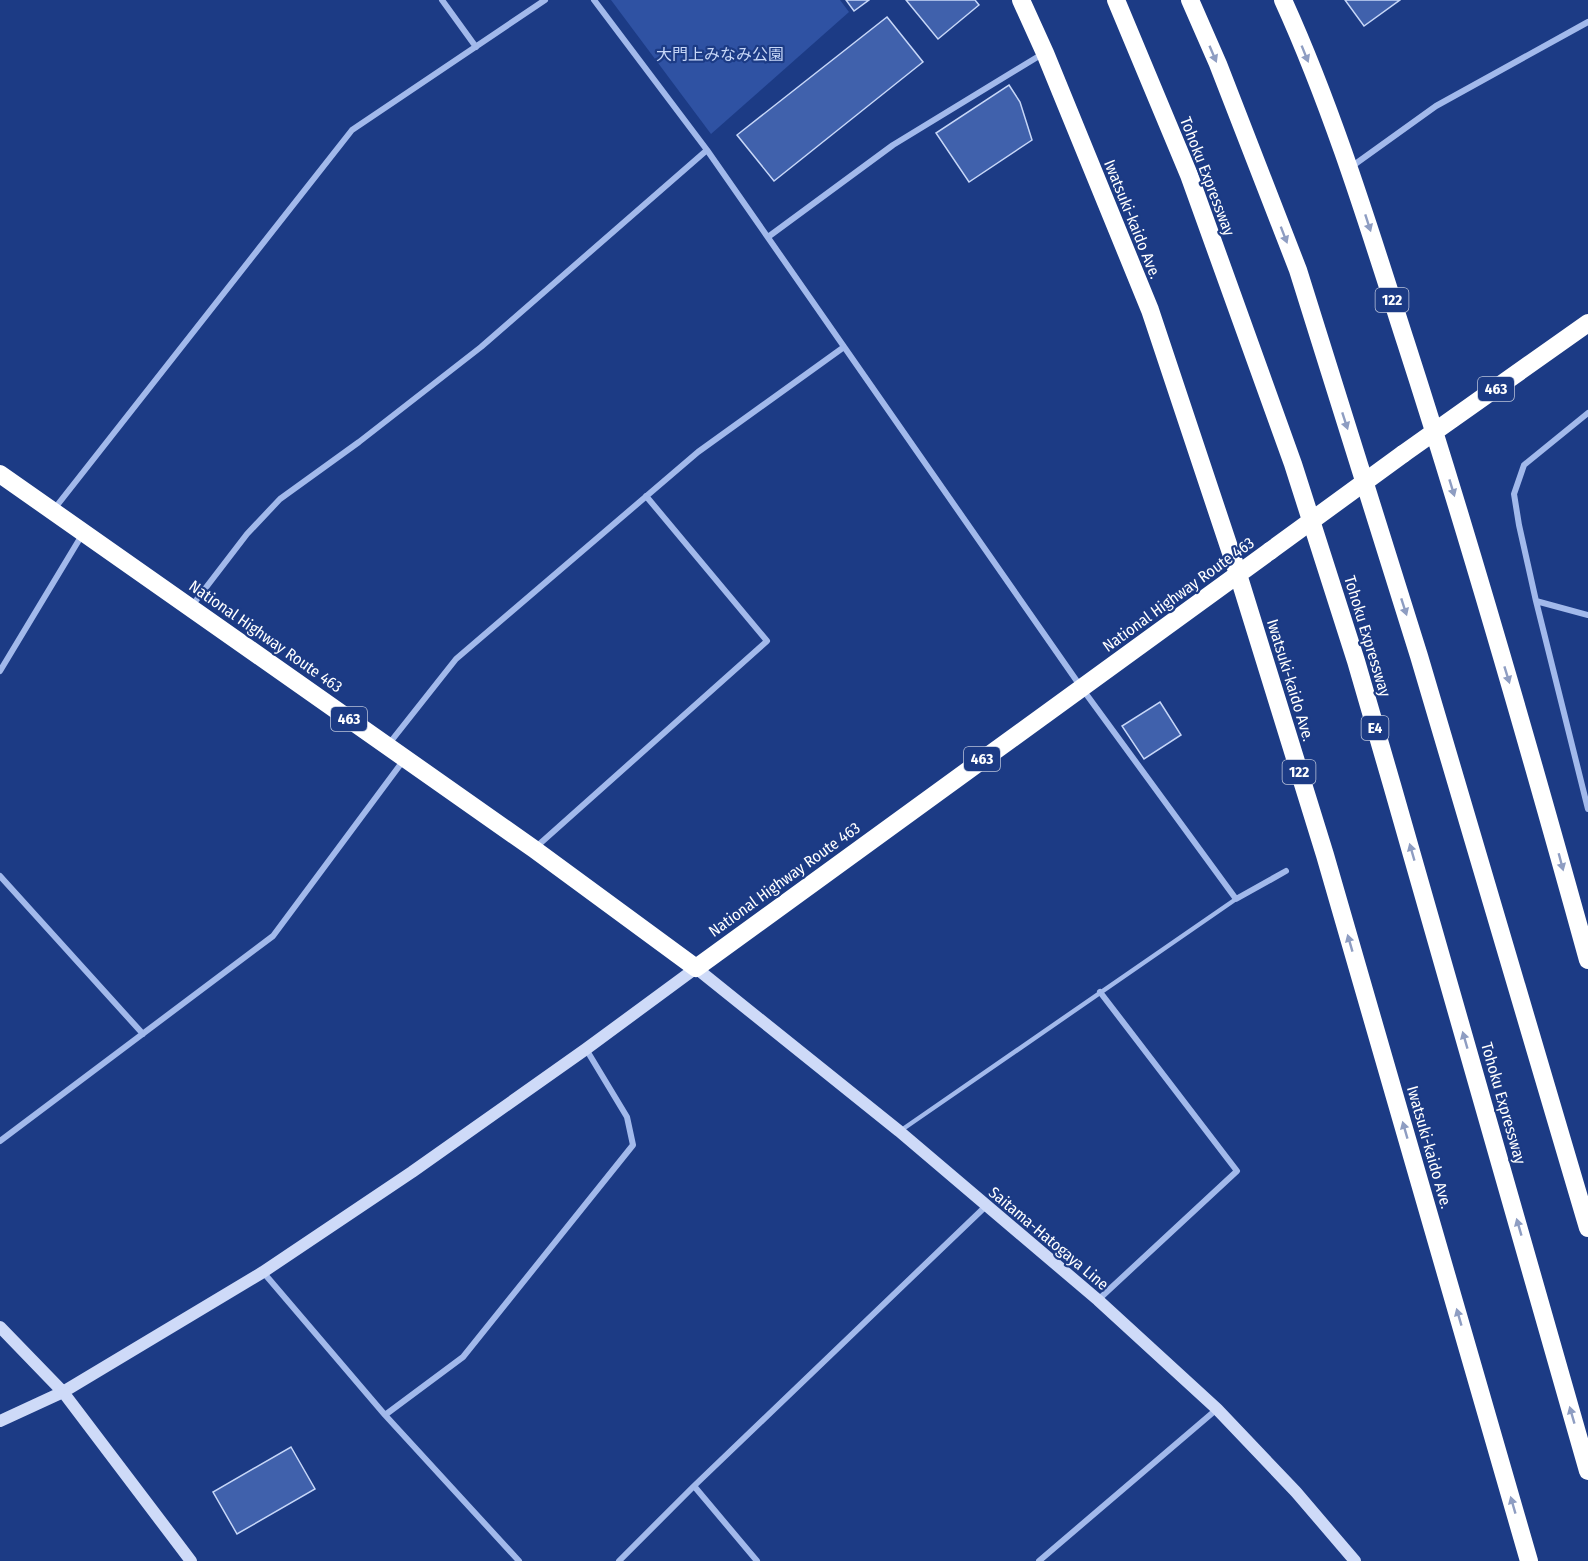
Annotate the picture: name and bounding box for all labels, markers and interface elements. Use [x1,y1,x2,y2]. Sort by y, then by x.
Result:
park label: 大門上みなみ公園 [656,45,784,64]
one-way arrow [1208,45,1218,63]
one-way arrow [1301,45,1310,63]
street label: Tohoku Expressway [1176,114,1239,239]
street label: Iwatsuki-kaido Ave. [1100,157,1165,281]
one-way arrow [1364,214,1373,232]
one-way arrow [1279,227,1289,245]
road number: 122 [1376,288,1408,312]
road number: 463 [1478,377,1514,401]
one-way arrow [1341,412,1350,430]
one-way arrow [1448,479,1457,497]
street label: National Highway Route 463 [1099,533,1258,656]
street label: Tohoku Expressway [1340,573,1395,700]
street label: National Highway Route 463 [186,576,346,697]
one-way arrow [1400,598,1409,616]
street label: Iwatsuki-kaido Ave. [1263,617,1318,743]
one-way arrow [1503,666,1512,684]
road number: 463 [331,707,367,731]
road number: E4 [1362,716,1388,740]
road number: 463 [964,747,1000,771]
road number: 122 [1282,760,1316,784]
street label: National Highway Route 463 [705,818,864,941]
one-way arrow [1406,843,1416,861]
one-way arrow [1557,853,1566,871]
one-way arrow [1345,934,1354,952]
one-way arrow [1460,1031,1470,1049]
street label: Tohoku Expressway [1477,1040,1530,1167]
street label: Iwatsuki-kaido Ave. [1403,1084,1456,1211]
one-way arrow [1399,1121,1409,1139]
street label: Saitama-Hatogaya Line [985,1183,1112,1294]
one-way arrow [1514,1218,1524,1236]
one-way arrow [1454,1308,1463,1326]
one-way arrow [1567,1406,1576,1424]
one-way arrow [1508,1496,1517,1514]

